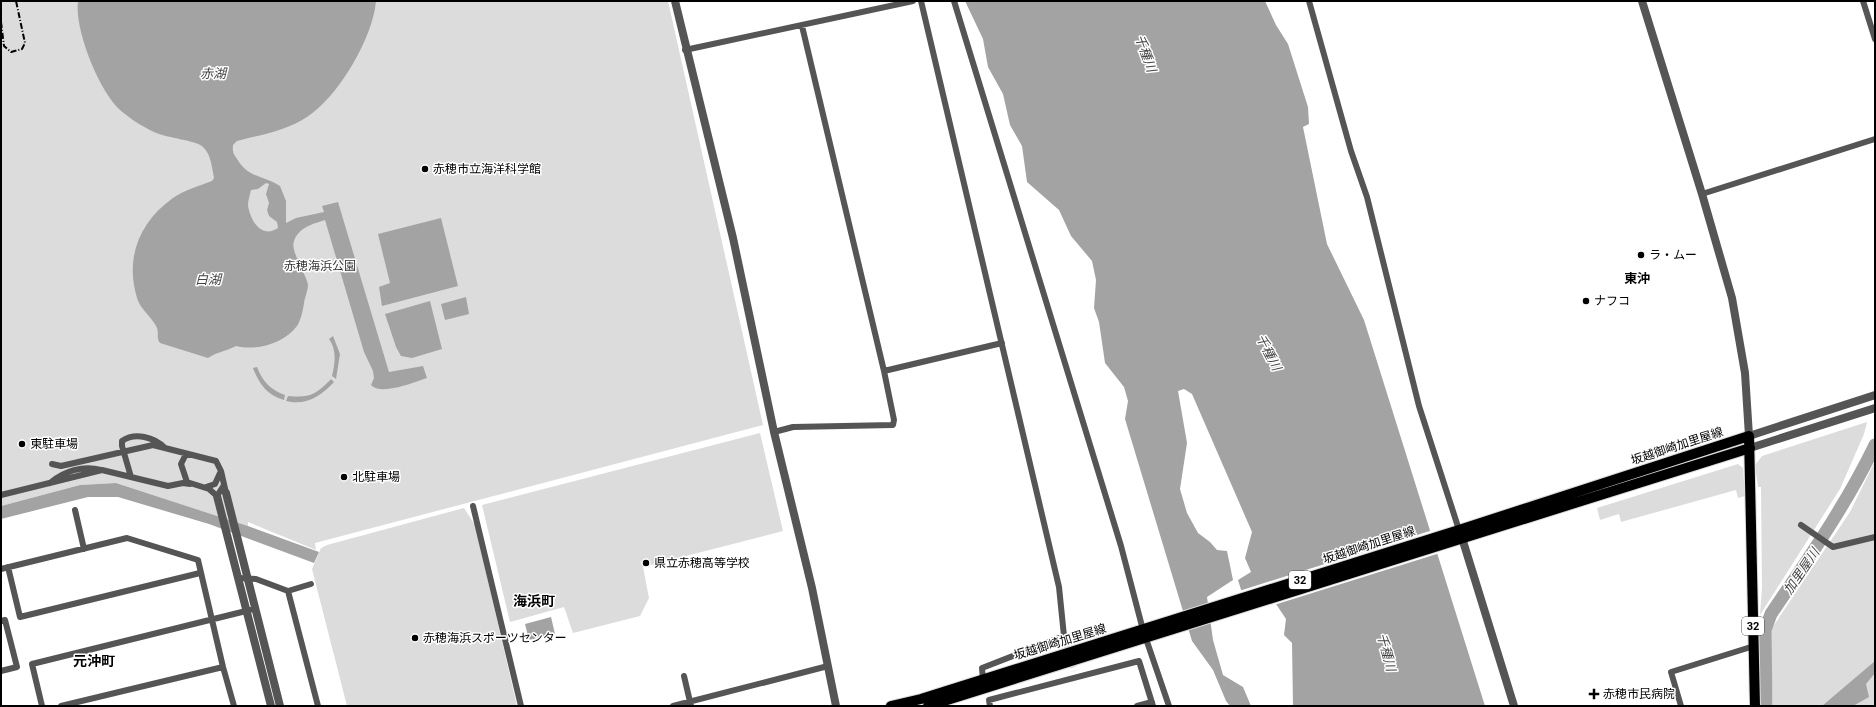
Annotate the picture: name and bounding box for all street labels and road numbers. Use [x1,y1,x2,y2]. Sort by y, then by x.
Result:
street label: 坂越御崎加里屋線 [1629,425,1725,467]
street label: 坂越御崎加里屋線 [1321,524,1417,566]
road number: 32 [1289,571,1311,589]
road number: 32 [1742,617,1764,635]
street label: 坂越御崎加里屋線 [1012,621,1108,663]

